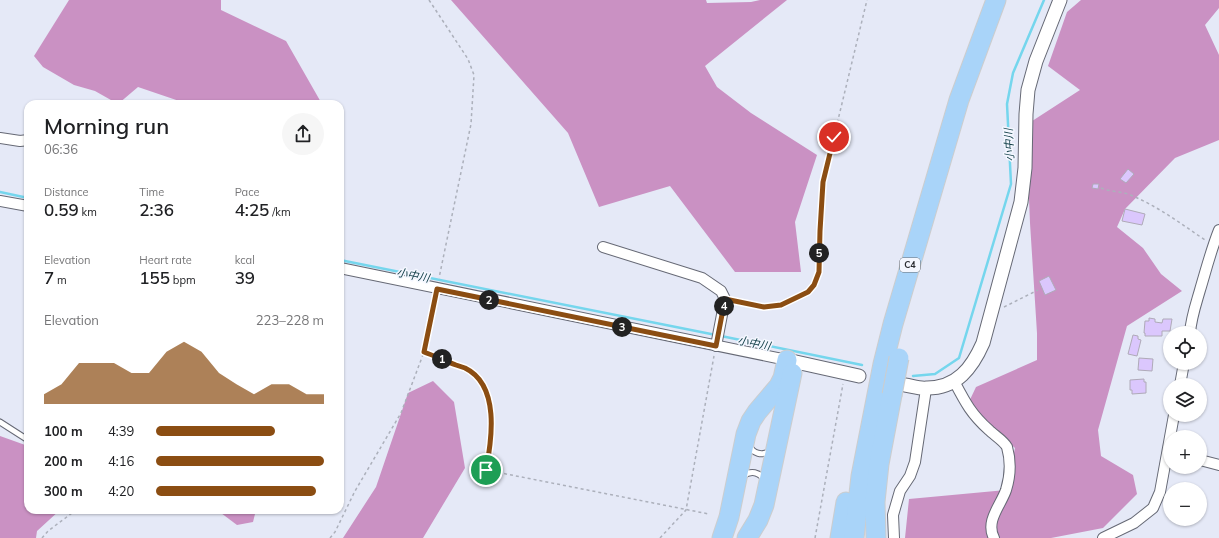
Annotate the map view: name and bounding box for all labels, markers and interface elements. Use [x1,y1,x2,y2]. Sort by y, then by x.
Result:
text: Morning run [44,112,169,140]
button: share [282,113,324,155]
pin [817,120,851,154]
icon: check [823,126,845,148]
water label: 小中川 [1001,127,1017,162]
text: 06:36 [44,141,78,157]
text: Distance [44,185,88,199]
text: Time [139,185,164,199]
text: Pace [235,185,259,199]
text: 0.59 [44,199,79,220]
text: 2:36 [139,199,174,220]
text: 4:25 [235,199,269,220]
text: km [79,205,97,219]
text: /km [269,205,291,219]
pin: 5 [809,243,829,263]
text: 5 [816,246,822,260]
text: Elevation [44,253,91,267]
text: Heart rate [139,253,192,267]
text: kcal [235,253,255,267]
road number: C4 [900,258,920,272]
water label: 小中川 [395,265,432,285]
text: 7 [44,267,54,288]
text: 155 [139,267,170,288]
text: 39 [235,267,255,288]
text: m [54,273,67,287]
text: bpm [170,273,196,287]
pin: 2 [479,290,499,310]
text: 2 [486,293,492,307]
pin: 4 [714,296,734,316]
text: 4 [721,299,727,313]
text: Elevation [44,312,99,328]
text: 223–228 m [256,312,324,328]
pin: 3 [612,317,632,337]
text: 3 [619,320,625,334]
map controls [1163,326,1207,526]
button: locate [1163,326,1207,370]
water label: 小中川 [736,333,773,353]
pin: 1 [432,349,452,369]
text: 1 [439,352,445,366]
button: layers [1163,378,1207,422]
text: 100 m [44,423,83,439]
text: 4:39 [108,423,134,439]
button: + [1163,430,1207,474]
text: 200 m [44,453,83,469]
text: 4:16 [108,453,134,469]
pin [469,453,503,487]
icon: arrive [475,459,497,481]
button: − [1163,482,1207,526]
text: 300 m [44,483,83,499]
text: 4:20 [108,483,134,499]

